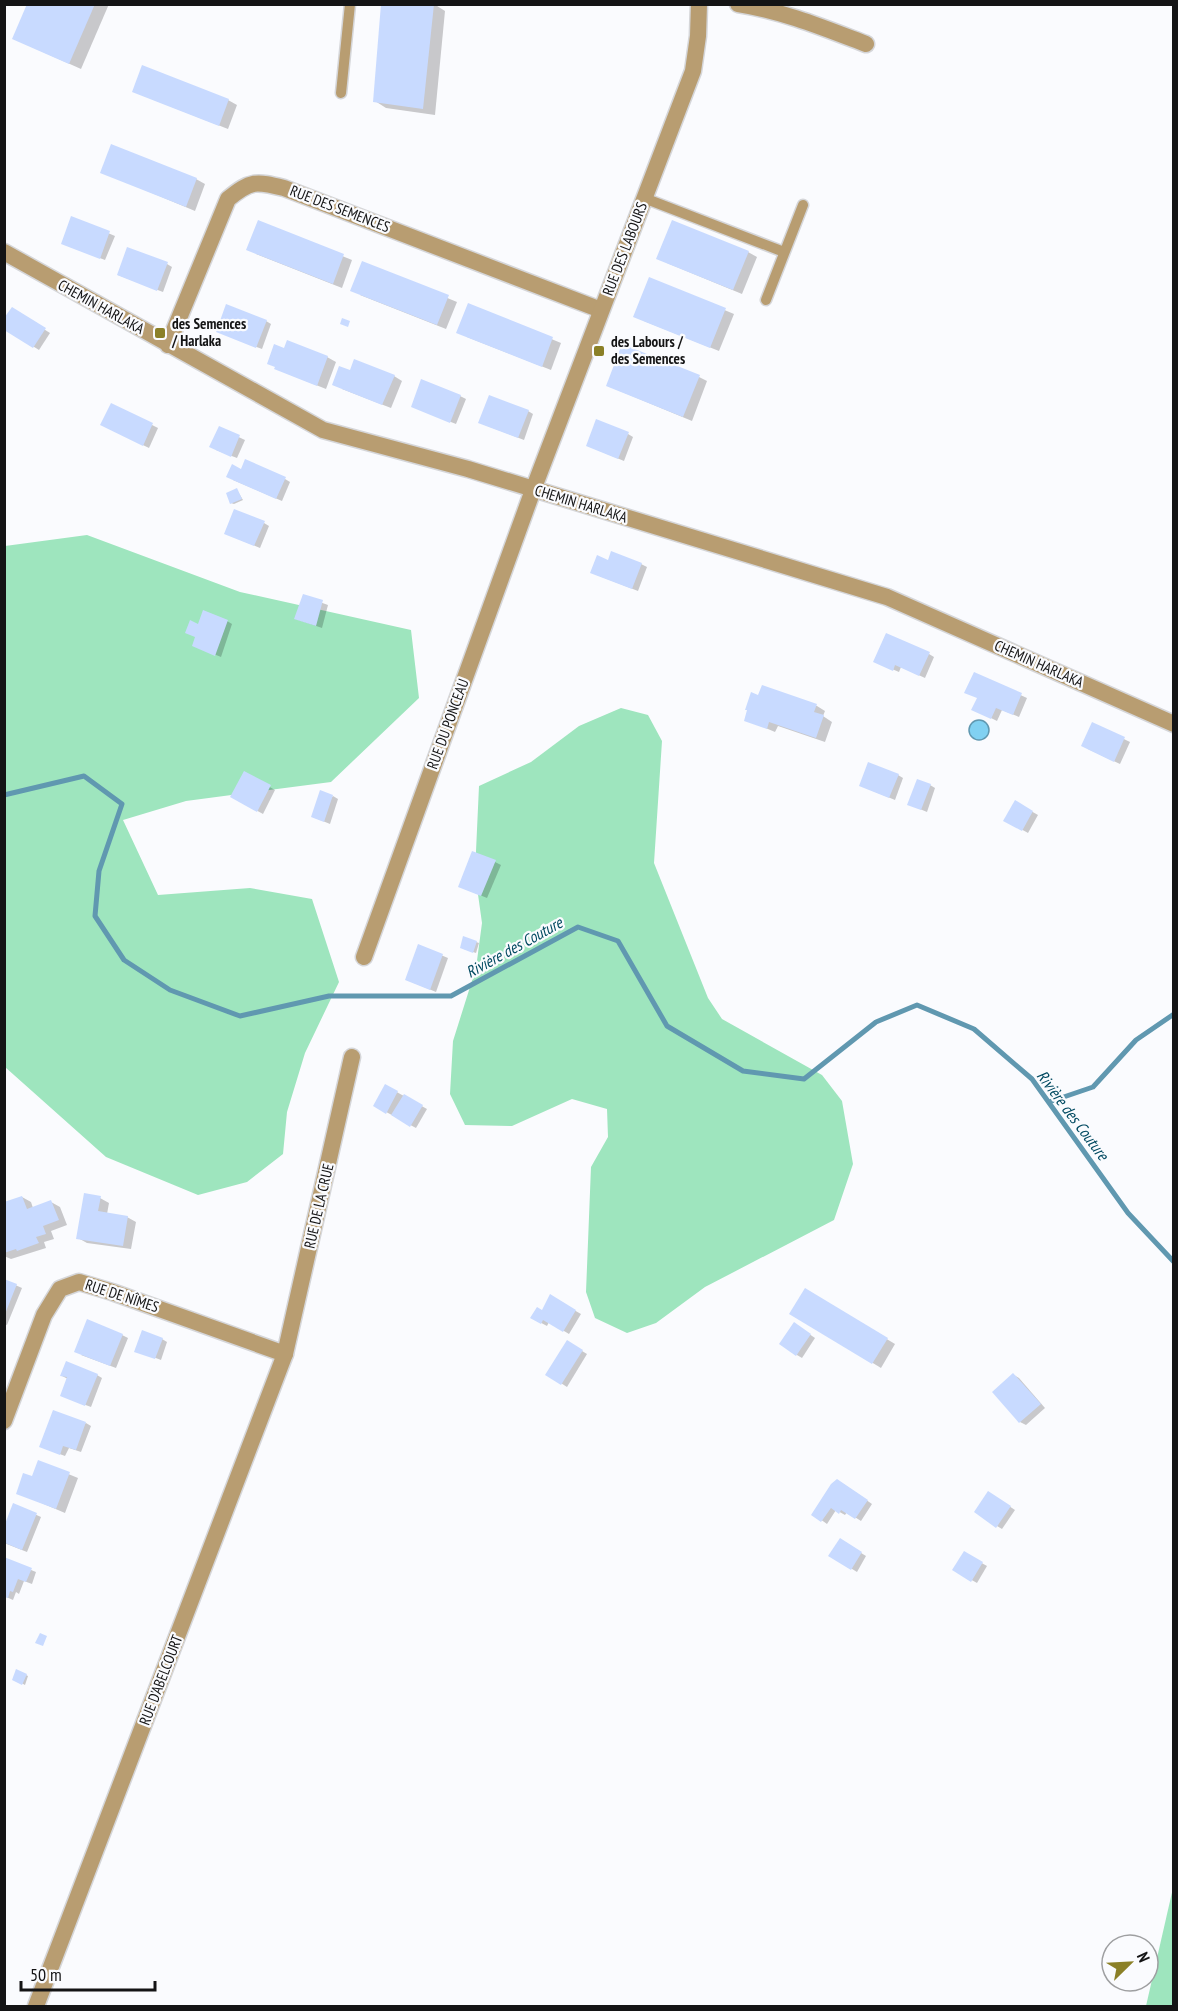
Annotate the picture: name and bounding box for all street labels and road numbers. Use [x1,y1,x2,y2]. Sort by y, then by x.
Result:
street label: RUE DES SEMENCES [288,181,393,236]
street label: RUE DES LABOURS [598,199,651,298]
street label: CHEMIN HARLAKA [55,275,148,338]
street label: CHEMIN HARLAKA [533,480,630,527]
street label: CHEMIN HARLAKA [992,635,1088,692]
street label: RUE DU PONCEAU [422,676,473,772]
street label: RUE DE LA CRUE [300,1162,338,1250]
street label: RUE DE NÎMES [83,1275,161,1316]
street label: RUE D'ABELCOURT [135,1632,187,1728]

